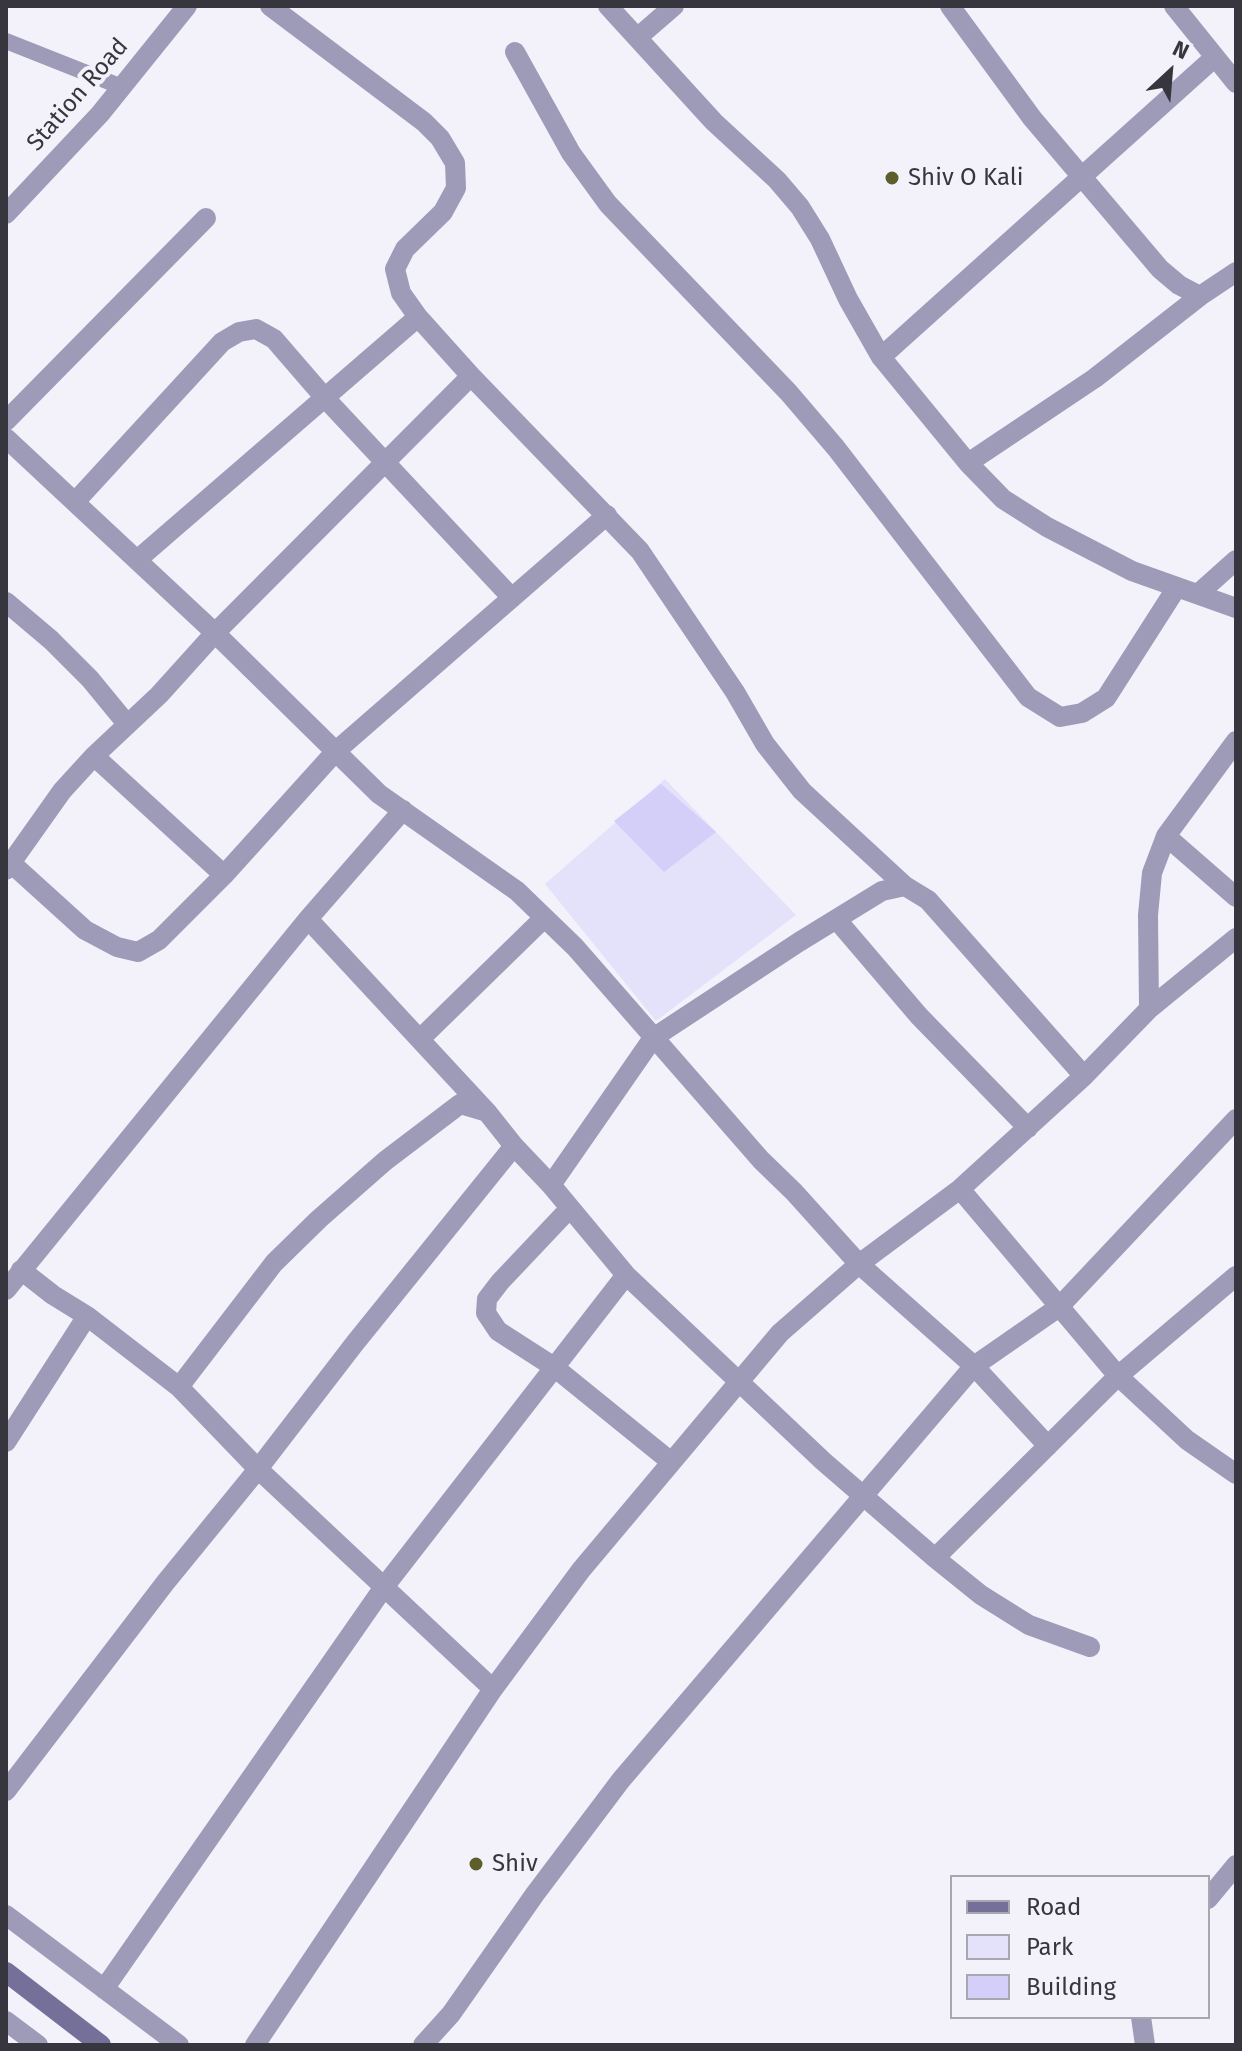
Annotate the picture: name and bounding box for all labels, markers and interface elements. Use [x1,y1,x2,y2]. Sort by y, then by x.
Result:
north arrow [1130,32,1210,112]
street label: Station Road [21,33,135,157]
text: N [1168,35,1193,65]
place label: Shiv O Kali [908,164,1024,192]
marker: Shiv O Kali [883,169,901,187]
place label: Shiv [492,1850,538,1878]
marker: Shiv [467,1855,485,1873]
legend [950,1875,1210,2019]
text: Road [1026,1893,1081,1921]
text: Park [1026,1933,1073,1961]
text: Building [1026,1973,1116,2001]

